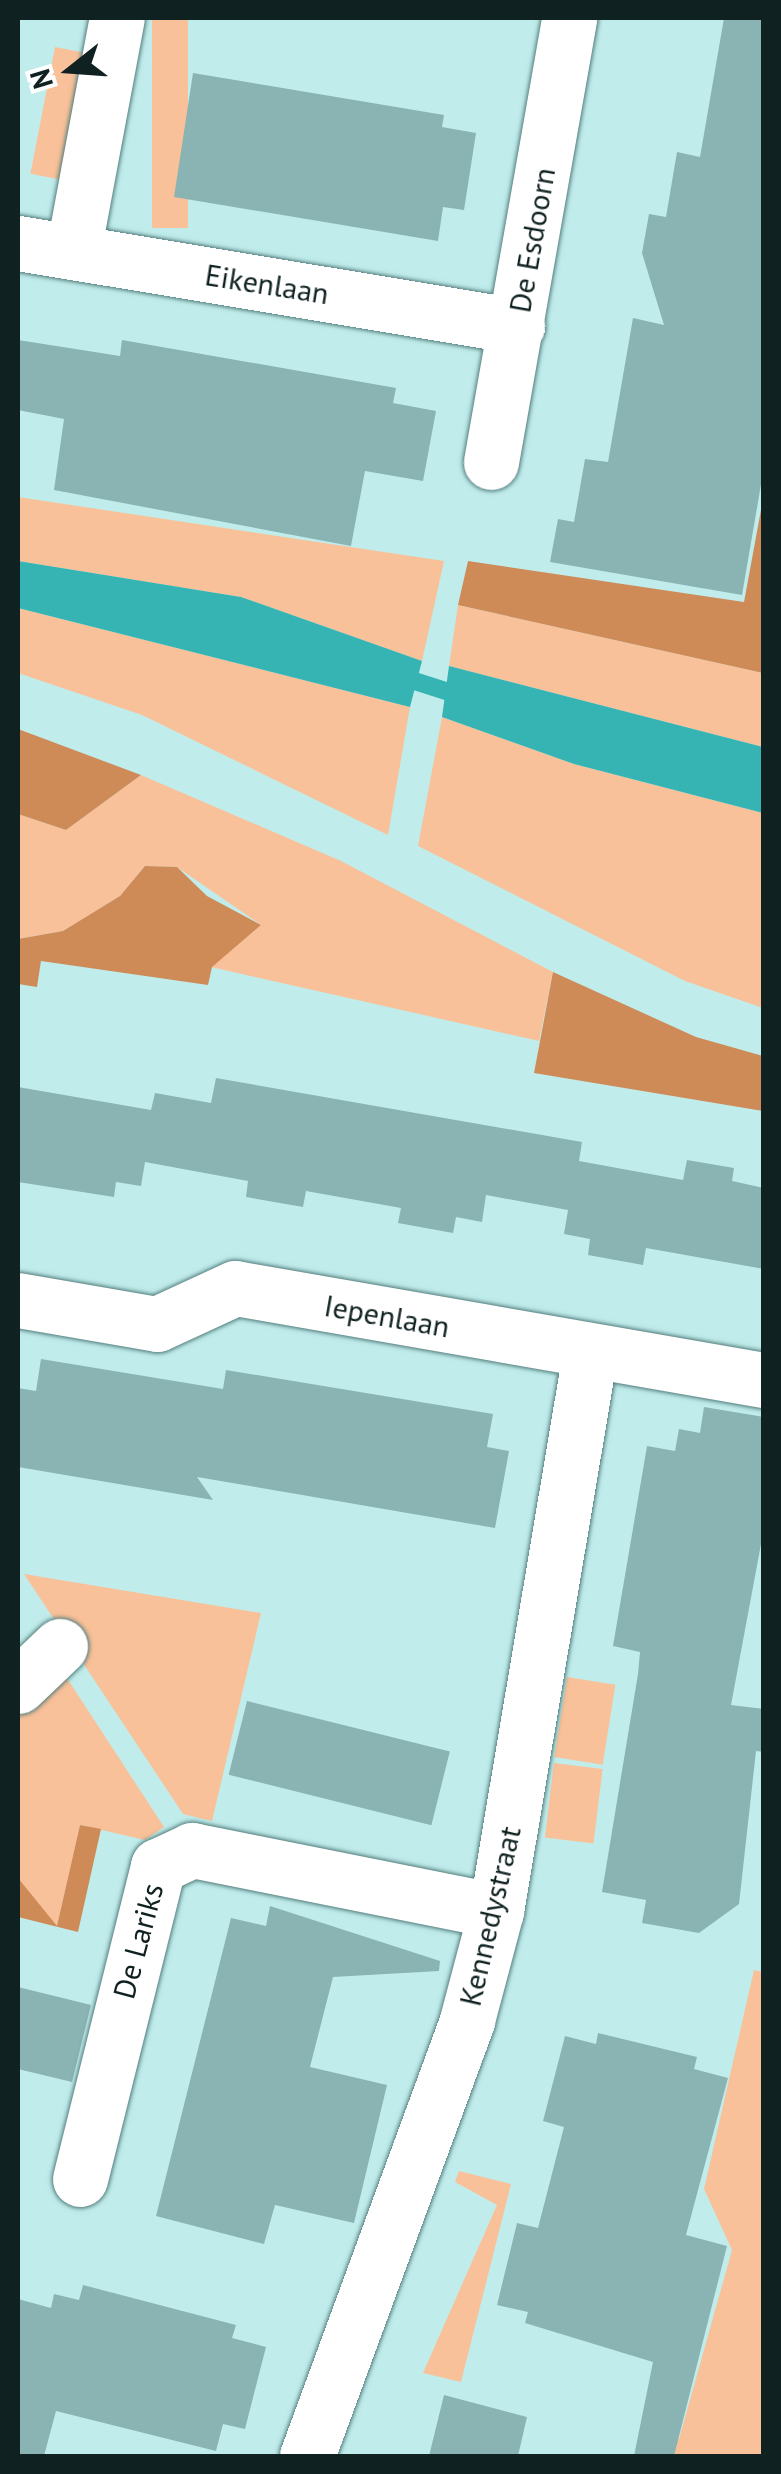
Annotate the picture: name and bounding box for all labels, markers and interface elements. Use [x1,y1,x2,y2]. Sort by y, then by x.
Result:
north arrow [20,20,120,120]
text: N [20,65,61,93]
street label: De Esdoorn [502,165,562,315]
street label: Eikenlaan [203,256,331,312]
street label: Iepenlaan [321,1287,453,1345]
street label: Kennedystraat [452,1823,528,2009]
street label: De Lariks [105,1879,171,2003]

